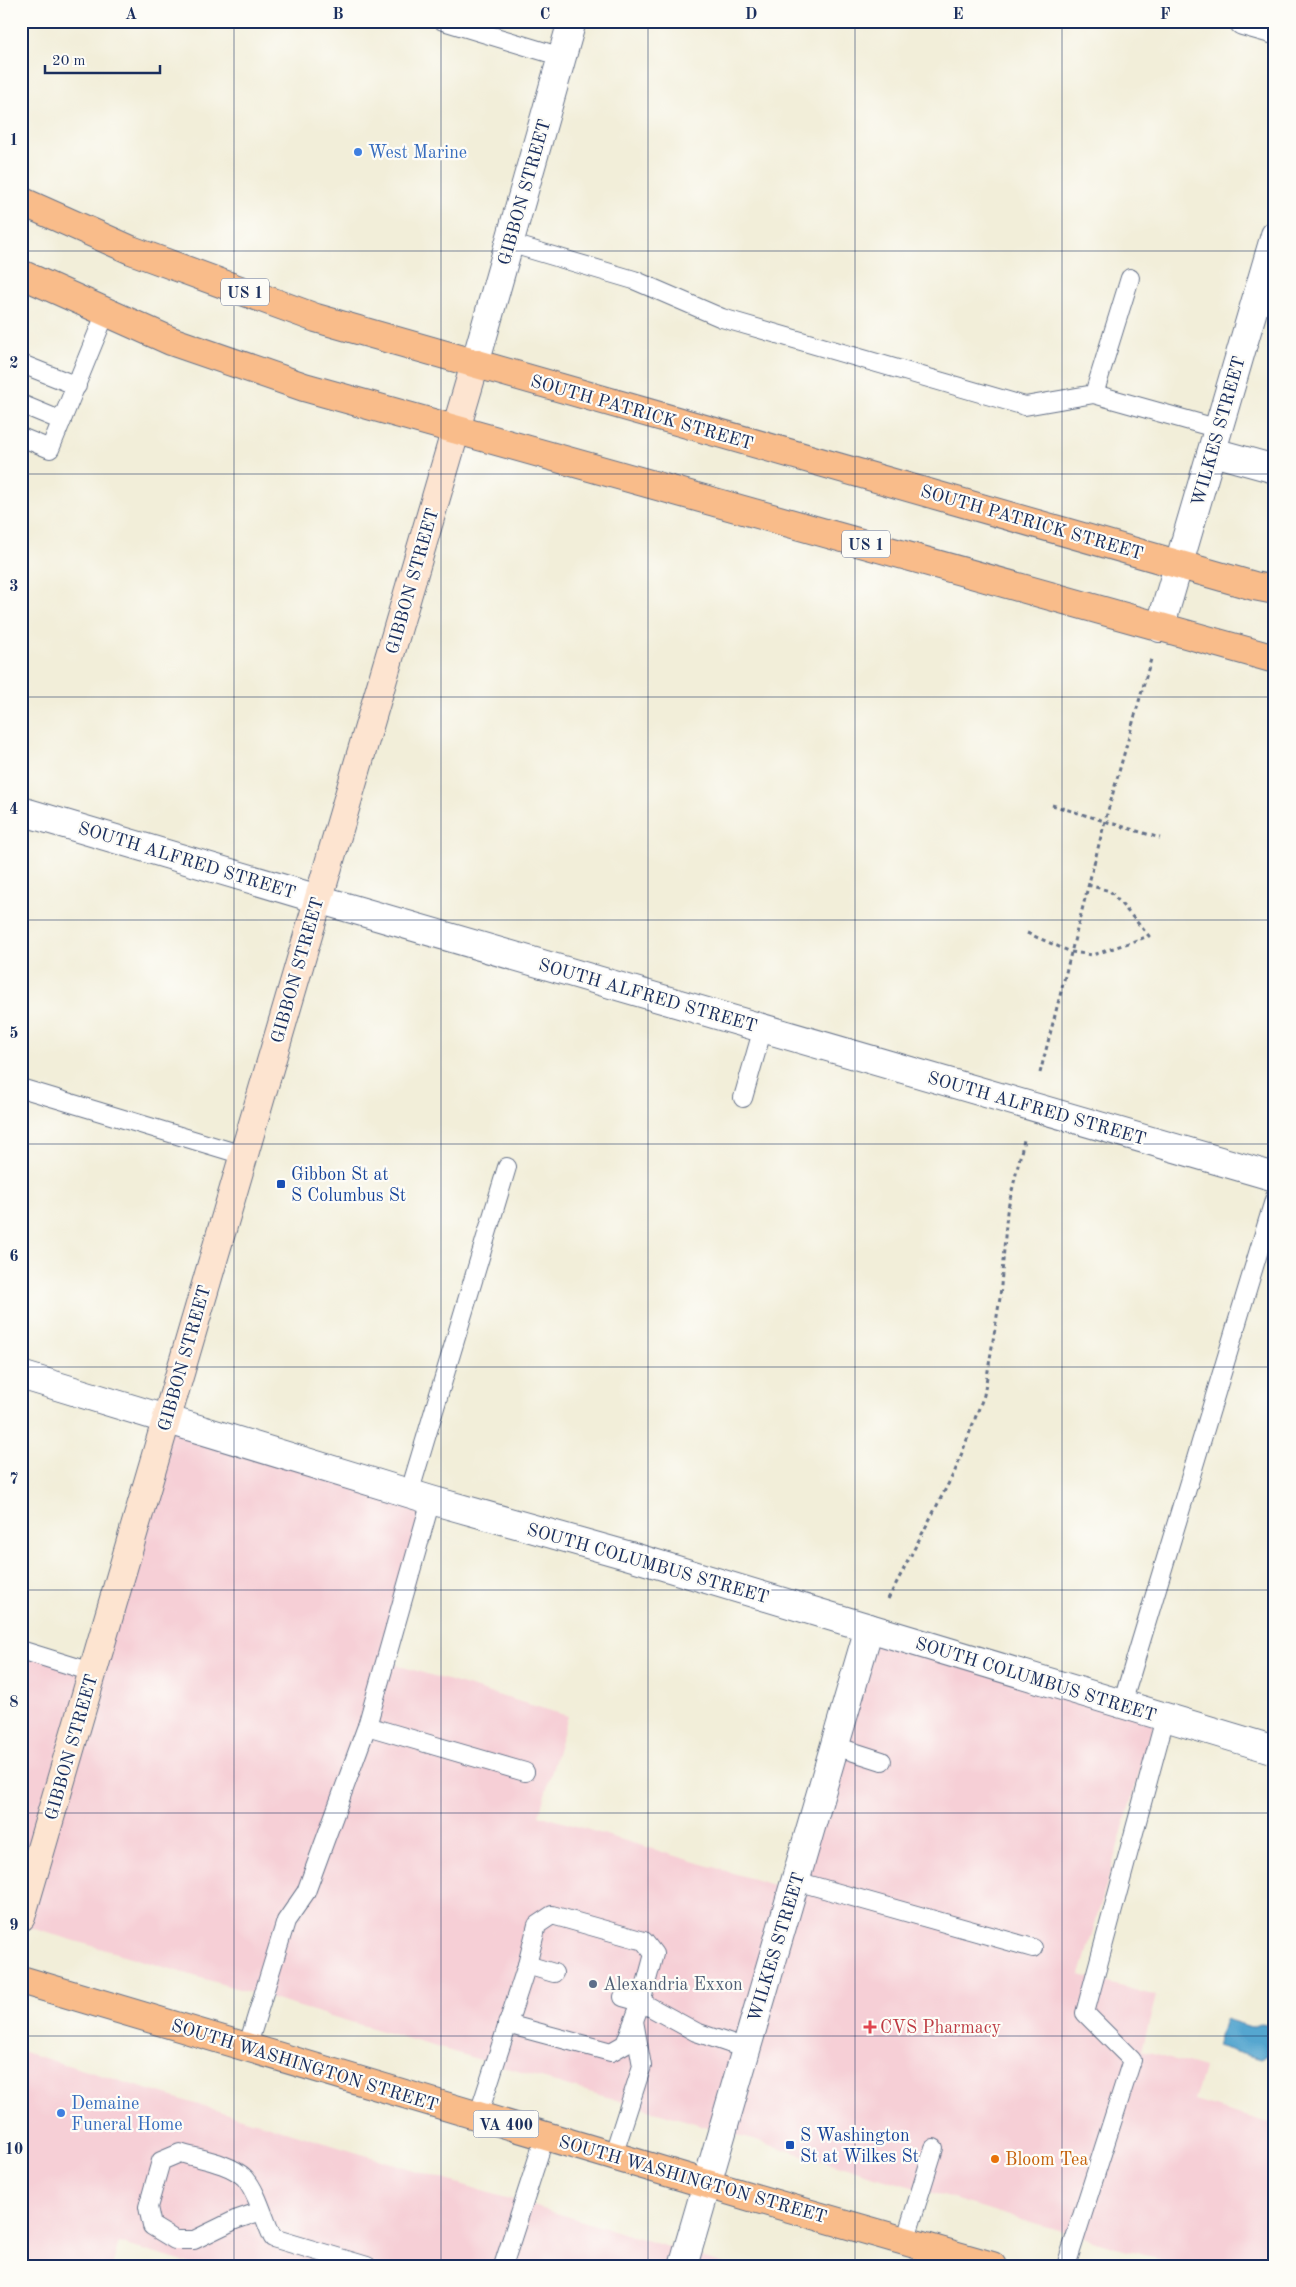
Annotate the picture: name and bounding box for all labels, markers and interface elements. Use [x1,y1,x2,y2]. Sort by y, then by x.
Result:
text: A [125,7,137,23]
text: B [332,7,344,23]
text: C [540,7,550,23]
text: D [745,7,757,23]
text: E [952,7,964,23]
text: F [1160,7,1171,23]
scale bar [45,42,160,74]
text: 20 m [52,54,86,69]
street label: GIBBON STREET [496,117,554,267]
text: 1 [9,133,19,149]
place label: West Marine [368,144,467,162]
marker: West Marine [352,146,364,158]
road number: US 1 [221,278,269,306]
street label: WILKES STREET [1189,354,1249,508]
text: 2 [9,356,19,372]
street label: SOUTH PATRICK STREET [528,373,755,453]
street label: SOUTH PATRICK STREET [918,483,1145,563]
street label: GIBBON STREET [384,506,442,656]
road number: US 1 [842,530,890,558]
text: 3 [9,579,19,595]
text: 4 [9,802,19,818]
street label: SOUTH ALFRED STREET [76,819,298,903]
street label: GIBBON STREET [269,895,327,1045]
street label: SOUTH ALFRED STREET [536,956,759,1036]
text: 5 [9,1026,19,1042]
street label: SOUTH ALFRED STREET [925,1069,1148,1149]
place label: Gibbon St at S Columbus St [291,1166,406,1205]
marker: Gibbon St at S Columbus St [275,1178,287,1190]
text: 6 [9,1249,19,1265]
street label: GIBBON STREET [156,1283,214,1433]
text: 7 [9,1472,19,1488]
street label: SOUTH COLUMBUS STREET [525,1521,771,1607]
street label: SOUTH COLUMBUS STREET [913,1635,1158,1725]
street label: GIBBON STREET [43,1672,101,1822]
text: 8 [9,1695,19,1711]
street label: WILKES STREET [746,1870,808,2024]
text: 9 [9,1918,19,1934]
place label: Alexandria Exxon [603,1976,743,1994]
marker: Alexandria Exxon [587,1978,599,1990]
street label: SOUTH WASHINGTON STREET [169,2017,440,2115]
place label: CVS Pharmacy [880,2019,1001,2037]
marker: CVS Pharmacy [864,2021,876,2033]
place label: Demaine Funeral Home [71,2095,183,2134]
marker: Demaine Funeral Home [55,2107,67,2119]
road number: VA 400 [474,2110,538,2138]
place label: S Washington St at Wilkes St [800,2127,919,2166]
street label: SOUTH WASHINGTON STREET [557,2133,829,2227]
marker: S Washington St at Wilkes St [784,2139,796,2151]
text: 10 [5,2142,23,2158]
place label: Bloom Tea [1005,2151,1088,2169]
marker: Bloom Tea [989,2153,1001,2165]

